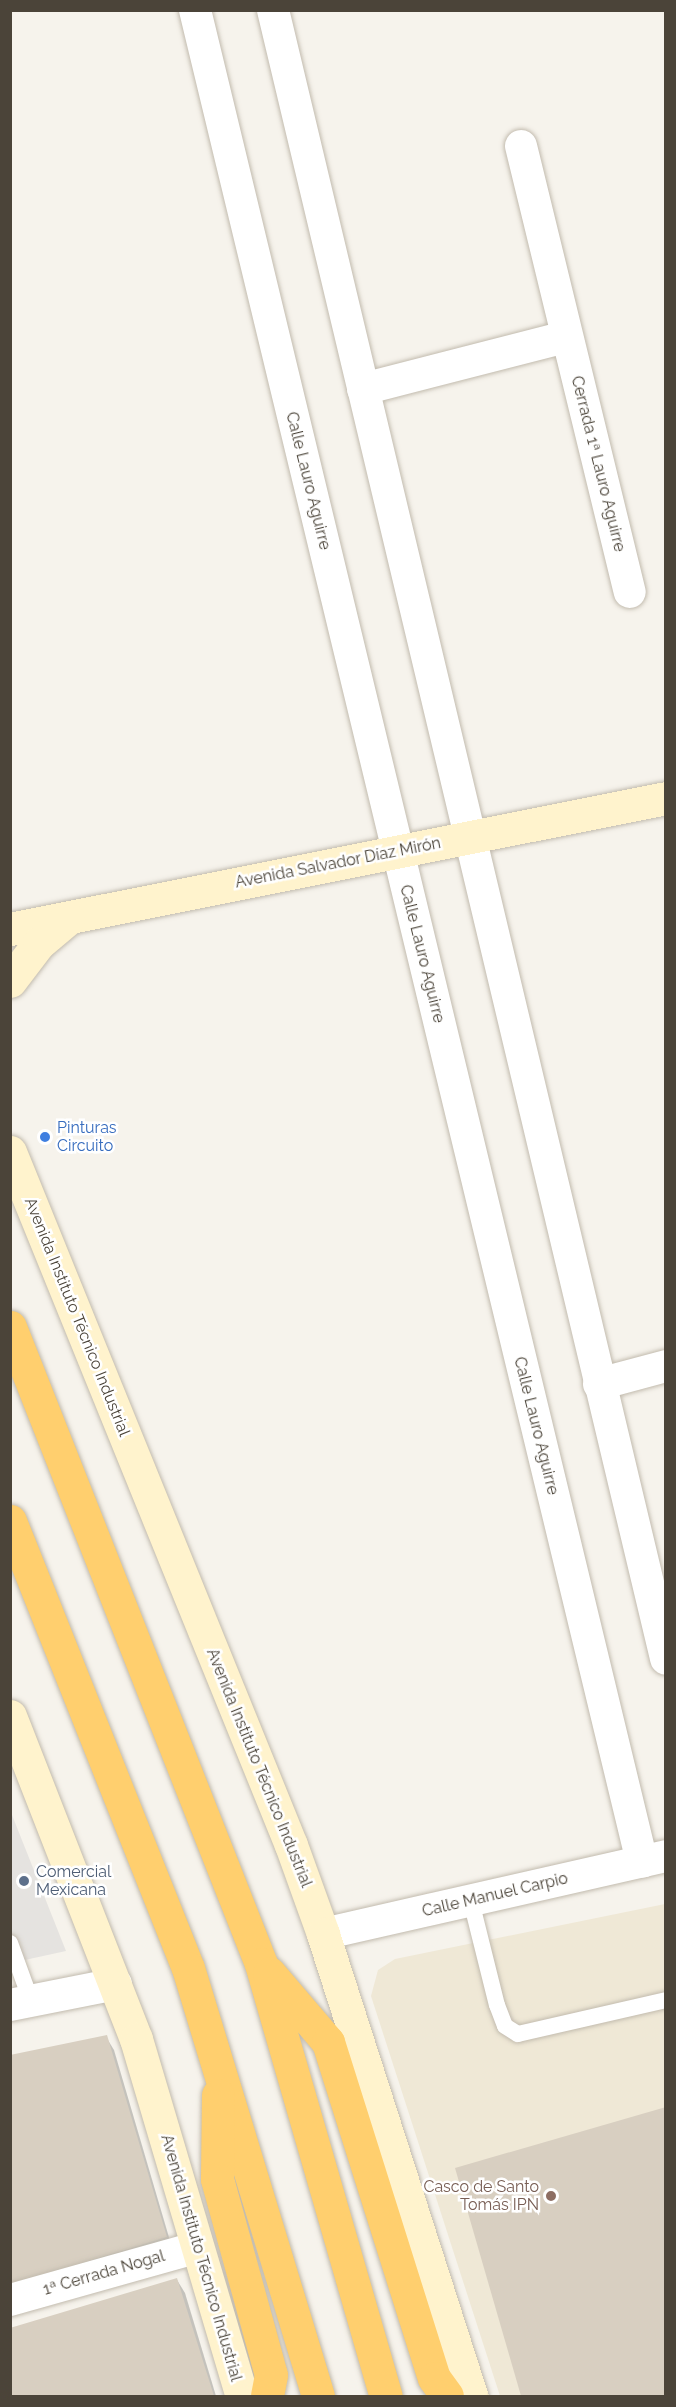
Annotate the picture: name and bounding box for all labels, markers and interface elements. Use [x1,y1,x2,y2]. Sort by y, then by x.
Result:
street label: Cerrada 1ª Lauro Aguirre [567,374,629,554]
street label: Calle Lauro Aguirre [281,410,335,552]
street label: Avenida Salvador Díaz Mirón [233,834,443,892]
street label: Calle Lauro Aguirre [395,883,449,1025]
place label: Pinturas Circuito [57,1118,117,1156]
marker: Pinturas Circuito [38,1130,52,1144]
street label: Avenida Instituto Técnico Industrial [20,1195,134,1439]
street label: Calle Lauro Aguirre [509,1355,563,1497]
street label: Avenida Instituto Técnico Industrial [202,1646,316,1890]
place label: Comercial Mexicana [36,1862,111,1900]
street label: Calle Manuel Carpio [420,1869,570,1921]
marker: Comercial Mexicana [17,1874,31,1888]
street label: Avenida Instituto Técnico Industrial [156,2132,246,2384]
place label: Casco de Santo Tomás IPN [423,2177,539,2215]
marker: Casco de Santo Tomás IPN [544,2189,558,2203]
street label: 1ª Cerrada Nogal [41,2246,167,2300]

